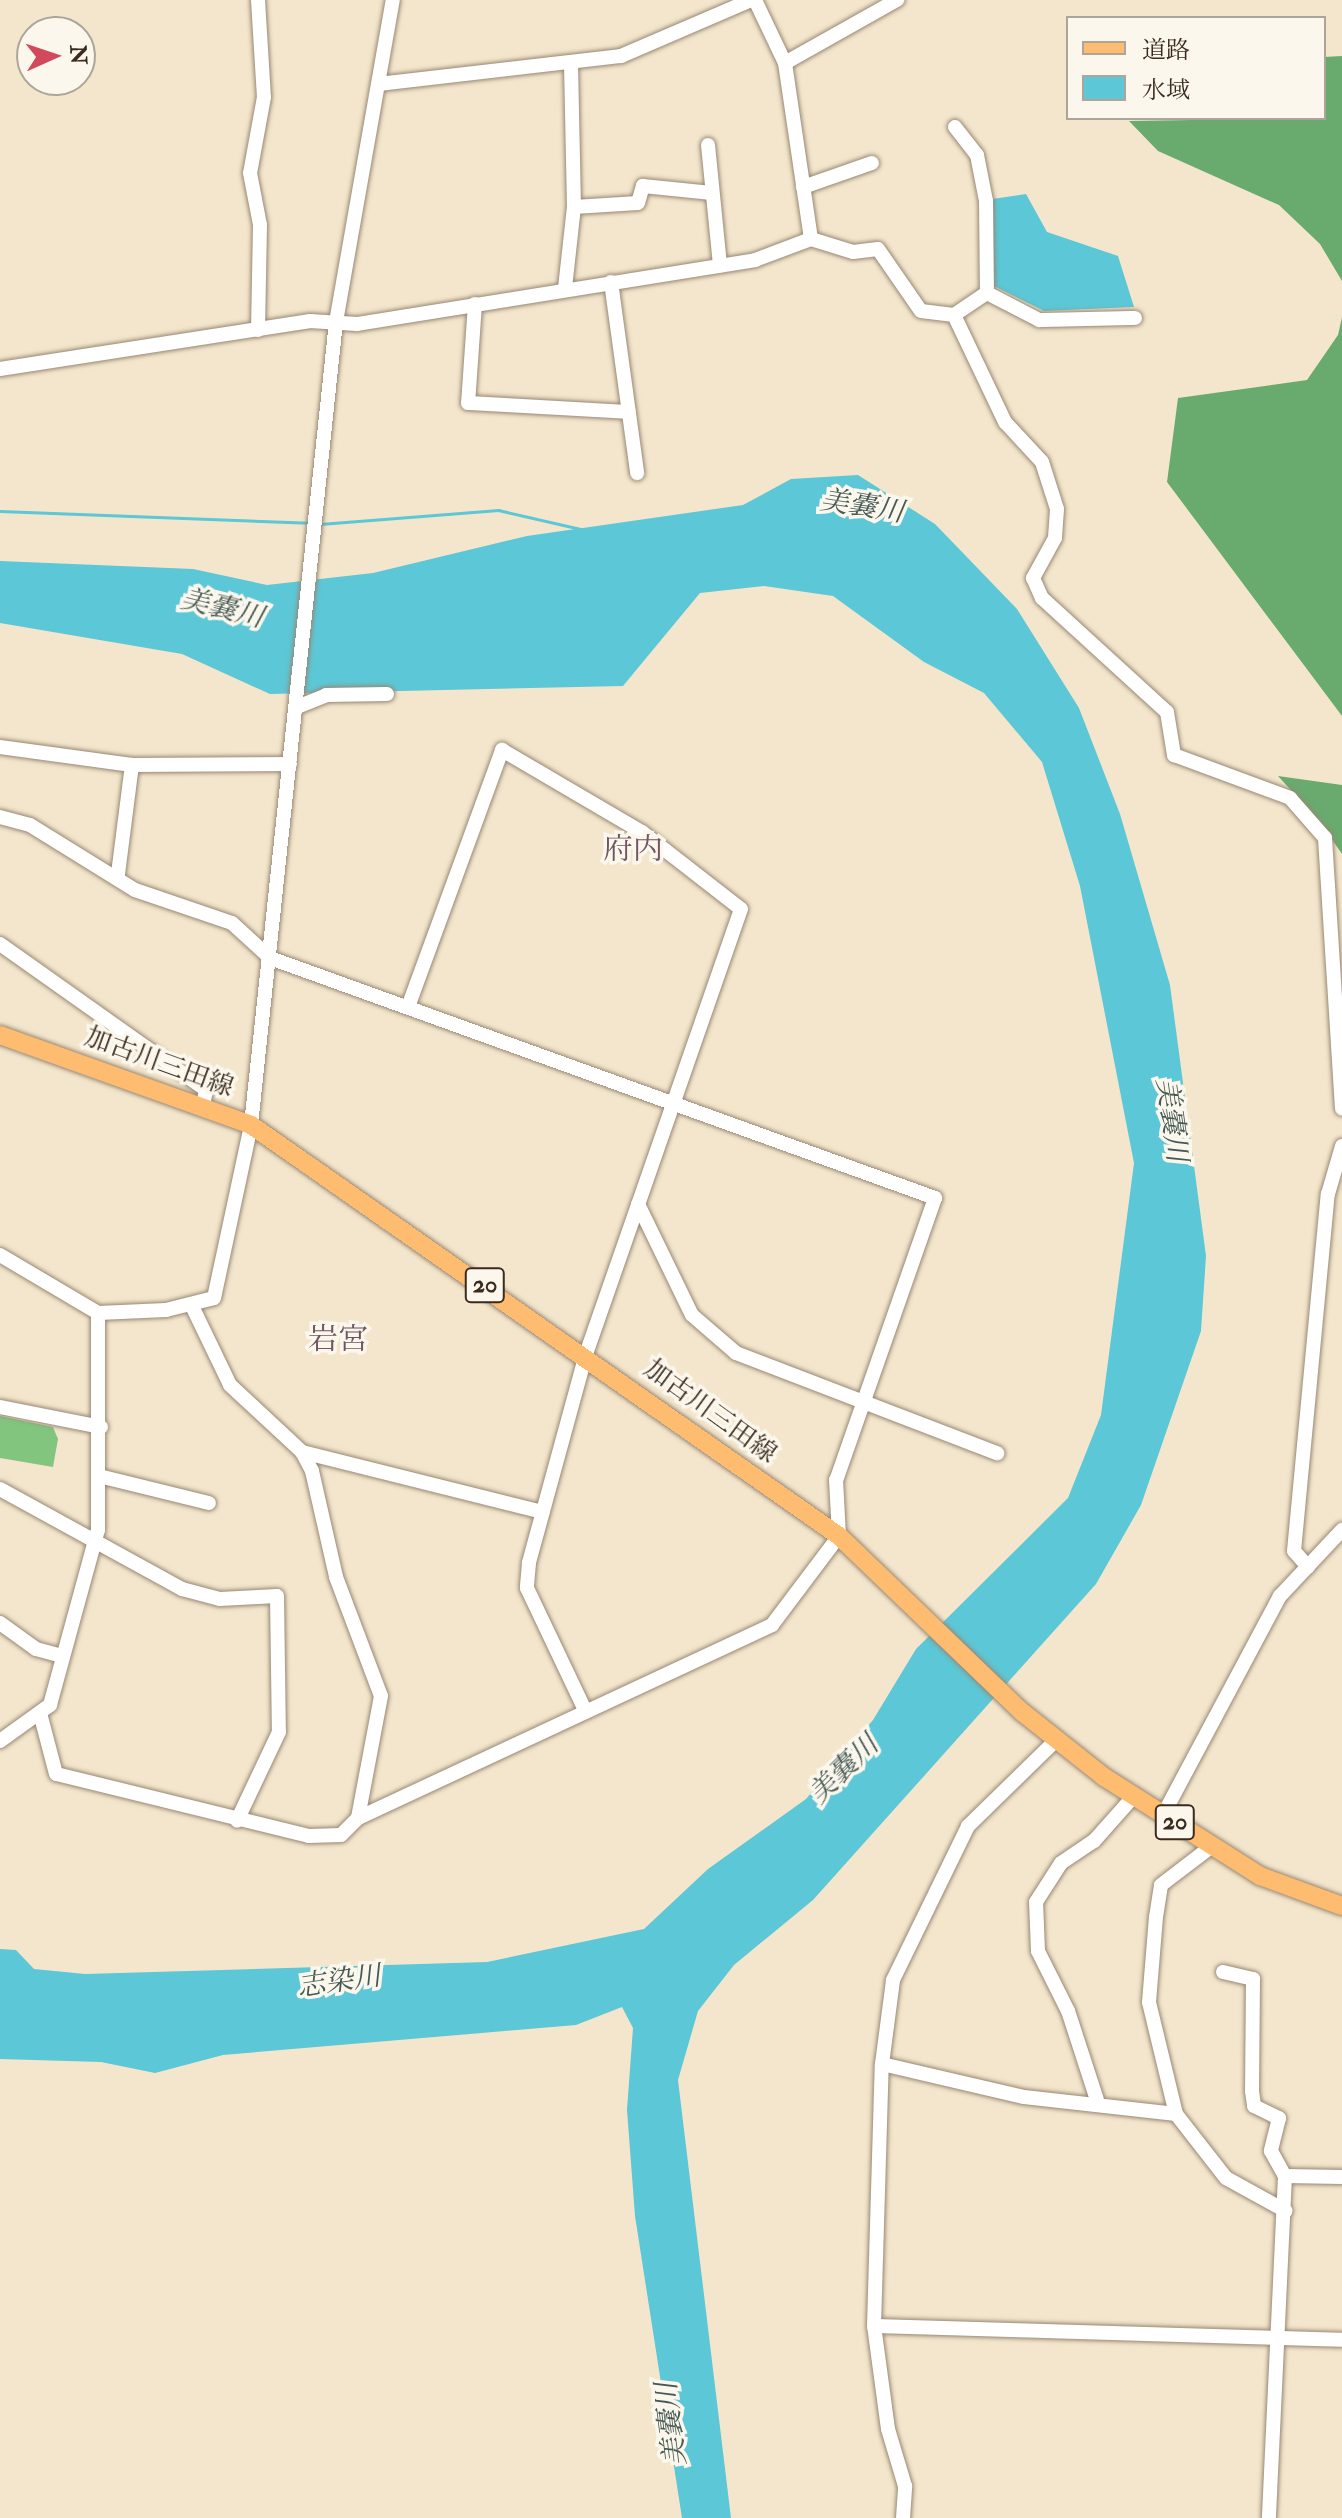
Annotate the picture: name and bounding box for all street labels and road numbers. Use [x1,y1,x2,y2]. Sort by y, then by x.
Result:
street label: 加古川三田線 [80,1022,238,1104]
road number: 20 [463,1265,507,1305]
street label: 加古川三田線 [638,1354,782,1470]
road number: 20 [1153,1802,1197,1842]

